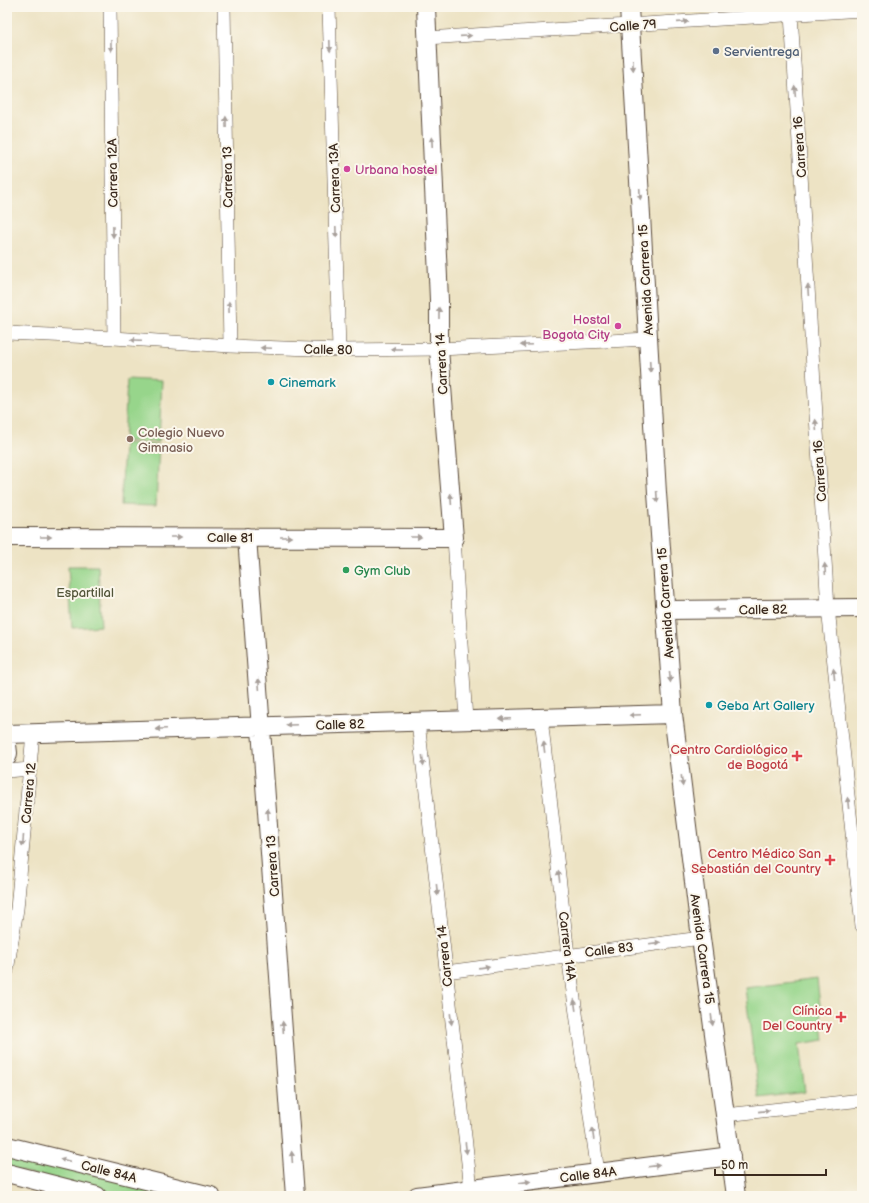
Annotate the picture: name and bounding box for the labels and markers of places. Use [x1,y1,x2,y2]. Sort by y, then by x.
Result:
place label: Servientrega [724,44,800,60]
marker: Servientrega [711,46,721,56]
place label: Urbana hostel [355,162,437,178]
marker: Urbana hostel [342,164,352,174]
place label: Hostal Bogota City [542,312,610,343]
marker: Hostal Bogota City [613,321,623,331]
place label: Cinemark [279,375,336,391]
marker: Cinemark [266,377,276,387]
place label: Colegio Nuevo Gimnasio [138,425,225,456]
marker: Colegio Nuevo Gimnasio [125,434,135,444]
place label: Gym Club [354,563,411,579]
marker: Gym Club [341,565,351,575]
place label: Geba Art Gallery [717,698,815,714]
marker: Geba Art Gallery [704,700,714,710]
place label: Centro Cardiológico de Bogotá [670,742,788,773]
marker: Centro Cardiológico de Bogotá [791,750,803,762]
place label: Centro Médico San Sebastián del Country [691,846,821,877]
marker: Centro Médico San Sebastián del Country [824,854,836,866]
place label: Clínica Del Country [762,1003,832,1034]
marker: Clínica Del Country [835,1011,847,1023]

